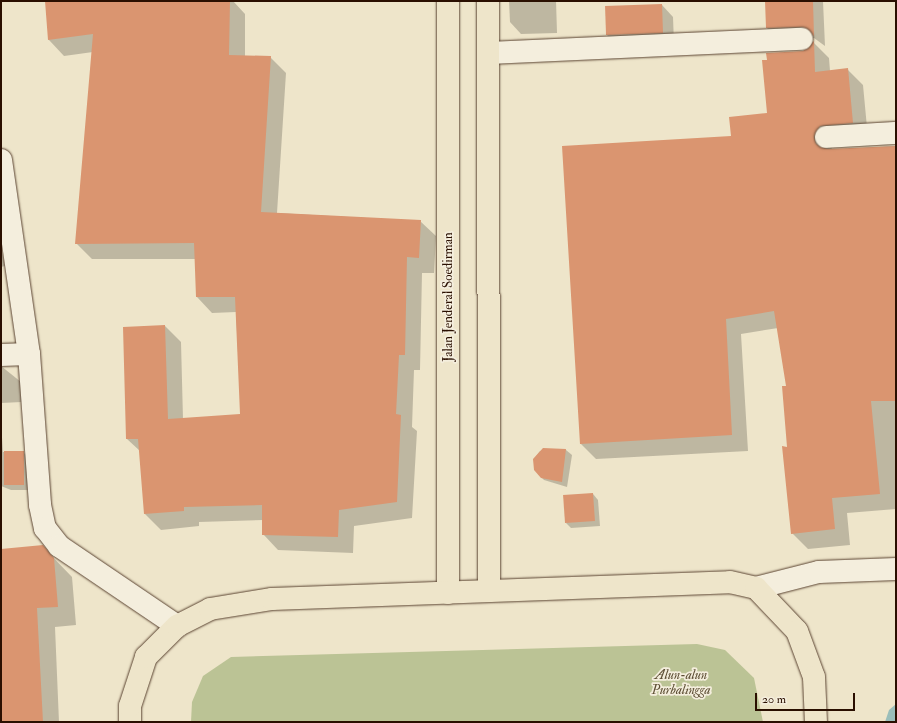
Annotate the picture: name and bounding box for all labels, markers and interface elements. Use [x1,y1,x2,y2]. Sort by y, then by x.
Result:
street label: Jalan Jenderal Soedirman [440,232,456,362]
park label: Alun-alun Purbalingga [652,668,710,699]
scale bar [757,685,857,711]
text: 20 m [762,692,786,707]

